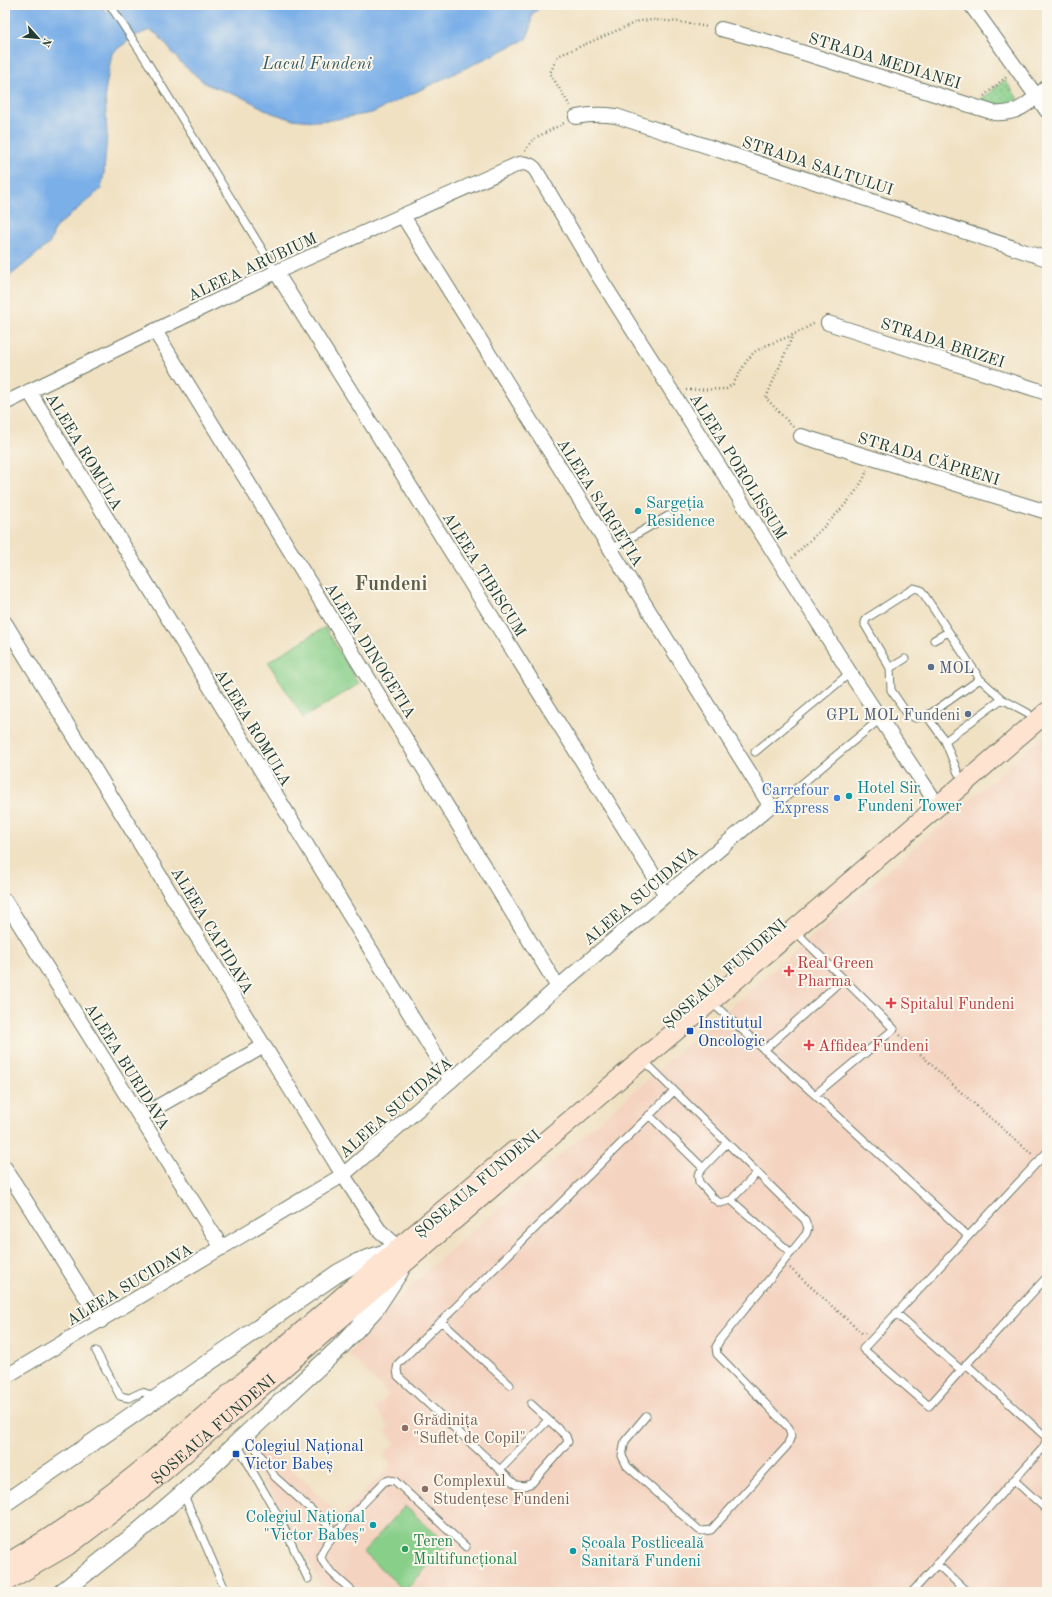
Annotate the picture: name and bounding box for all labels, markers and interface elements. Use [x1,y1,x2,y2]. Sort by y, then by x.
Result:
north arrow [18,18,58,58]
street label: STRADA MEDIANEI [806,31,962,93]
text: N [38,36,52,49]
water label: Lacul Fundeni [261,56,372,73]
street label: STRADA SALTULUI [740,135,895,199]
street label: ALEEA ARUBIUM [186,231,320,305]
street label: STRADA BRIZEI [878,316,1007,372]
street label: ALEEA ROMULA [42,391,124,513]
street label: ALEEA POROLISSUM [686,391,789,543]
street label: STRADA CĂPRENI [856,427,1002,489]
street label: ALEEA SARGEȚIA [553,436,645,570]
place label: Sargeția Residence [646,496,715,530]
marker: Sargeția Residence [633,506,643,516]
street label: ALEEA TIBISCUM [439,510,528,640]
district label: Fundeni [355,575,427,595]
street label: ALEEA DINOGETIA [321,580,418,722]
place label: MOL [939,661,974,677]
marker: MOL [926,662,936,672]
street label: ALEEA ROMULA [211,667,293,789]
place label: GPL MOL Fundeni [826,708,960,724]
marker: GPL MOL Fundeni [963,709,973,719]
place label: Hotel Sir Fundeni Tower [857,781,962,815]
place label: Carrefour Express [762,783,829,817]
marker: Hotel Sir Fundeni Tower [844,791,854,801]
marker: Carrefour Express [832,793,842,803]
street label: ALEEA SUCIDAVA [581,844,701,949]
street label: ALEEA CAPIDAVA [167,865,255,997]
street label: ȘOSEAUA FUNDENI [660,916,791,1033]
place label: Real Green Pharma [797,956,874,990]
marker: Real Green Pharma [784,966,794,976]
marker: Spitalul Fundeni [885,997,897,1009]
place label: Spitalul Fundeni [900,997,1014,1013]
street label: ALEEA BURIDAVA [81,1001,172,1133]
place label: Institutul Oncologic [698,1016,765,1050]
marker: Institutul Oncologic [685,1026,695,1036]
marker: Affidea Fundeni [803,1039,815,1051]
place label: Affidea Fundeni [818,1039,929,1055]
street label: ALEEA SUCIDAVA [337,1055,456,1162]
street label: ȘOSEAUA FUNDENI [412,1127,545,1242]
street label: ALEEA SUCIDAVA [64,1242,196,1330]
street label: ȘOSEAUA FUNDENI [149,1372,279,1489]
place label: Grădinița "Suflet de Copil" [413,1413,526,1447]
marker: Grădinița "Suflet de Copil" [400,1423,410,1433]
place label: Colegiul Național Victor Babeș [244,1439,364,1474]
marker: Colegiul Național Victor Babeș [231,1449,241,1459]
place label: Complexul Studențesc Fundeni [433,1474,569,1509]
marker: Complexul Studențesc Fundeni [420,1484,430,1494]
place label: Colegiul Național "Victor Babeș" [245,1510,365,1545]
marker: Colegiul Național "Victor Babeș" [368,1520,378,1530]
place label: Teren Multifuncțional [413,1534,517,1569]
place label: Școala Postliceală Sanitară Fundeni [581,1536,704,1570]
marker: Teren Multifuncțional [400,1544,410,1554]
marker: Școala Postliceală Sanitară Fundeni [568,1546,578,1556]

